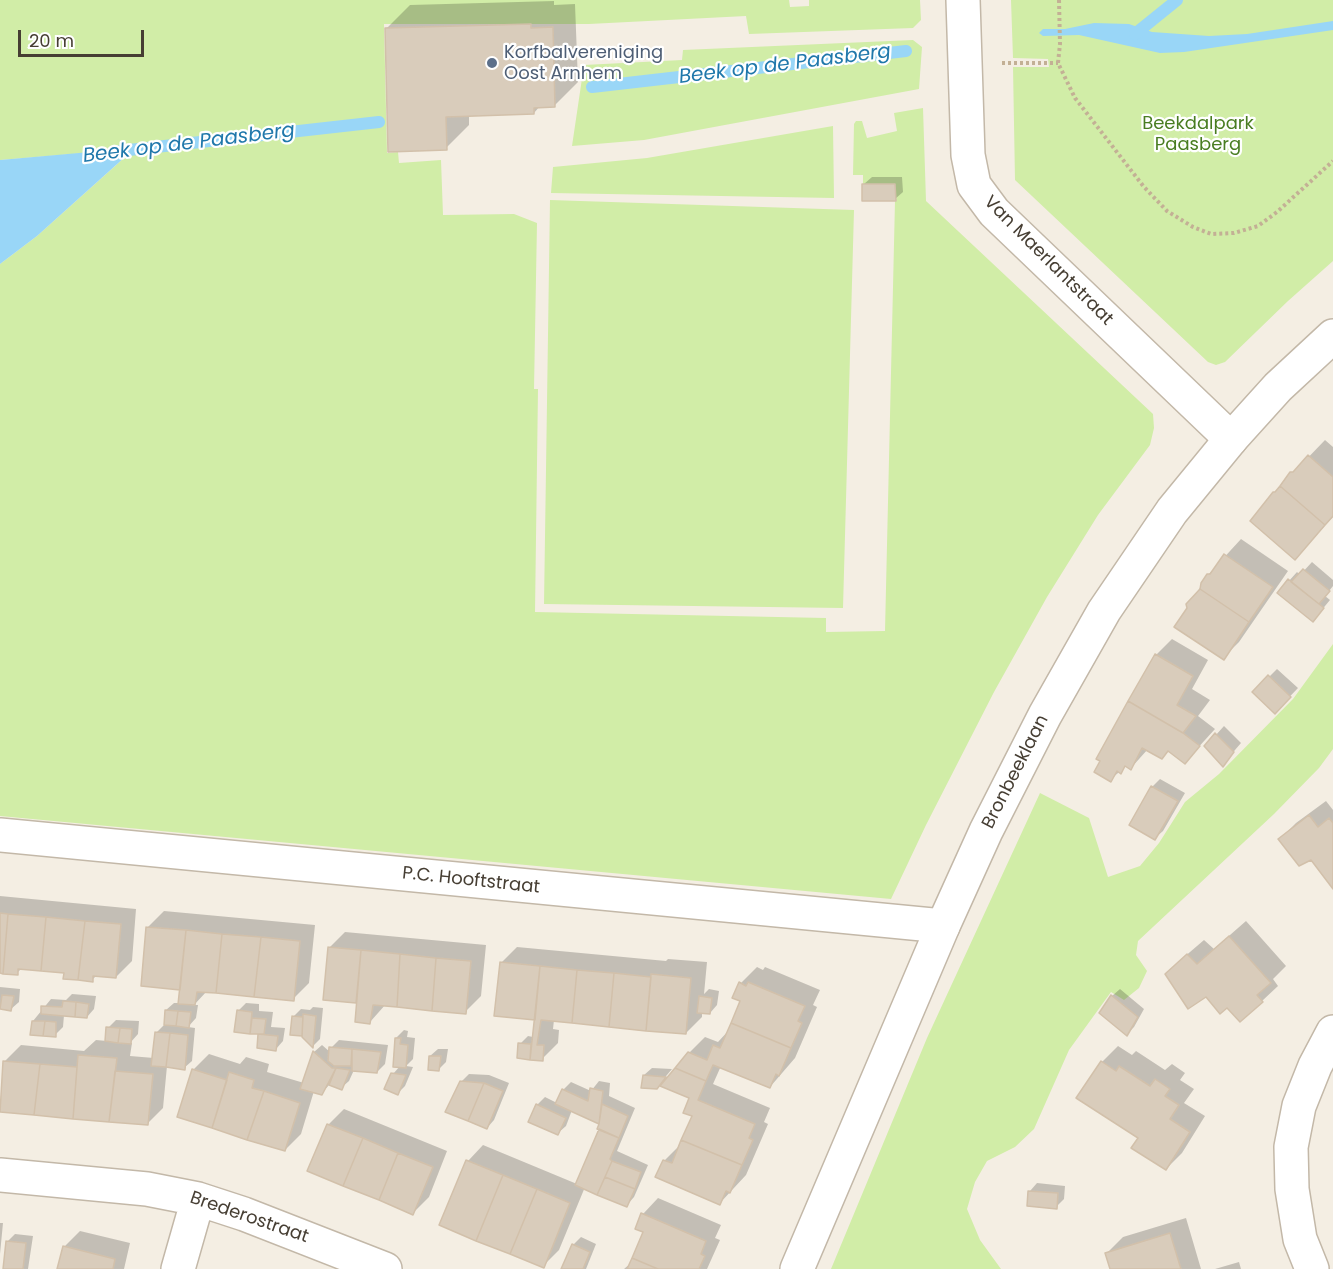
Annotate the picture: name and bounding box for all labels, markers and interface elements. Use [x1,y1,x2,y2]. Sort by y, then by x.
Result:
scale bar [21,18,147,56]
text: 20 m [29,28,74,53]
water label: Beek op de Paasberg [678,40,892,90]
place label: Korfbalvereniging Oost Arnhem [504,42,663,84]
marker: Korfbalvereniging Oost Arnhem [485,56,499,70]
park label: Beekdalpark Paasberg [1142,113,1254,156]
water label: Beek op de Paasberg [82,119,296,169]
street label: Van Maerlantstraat [979,192,1117,330]
street label: Bronbeeklaan [978,711,1054,833]
street label: P.C. Hooftstraat [401,863,541,899]
street label: Brederostraat [187,1188,311,1248]

